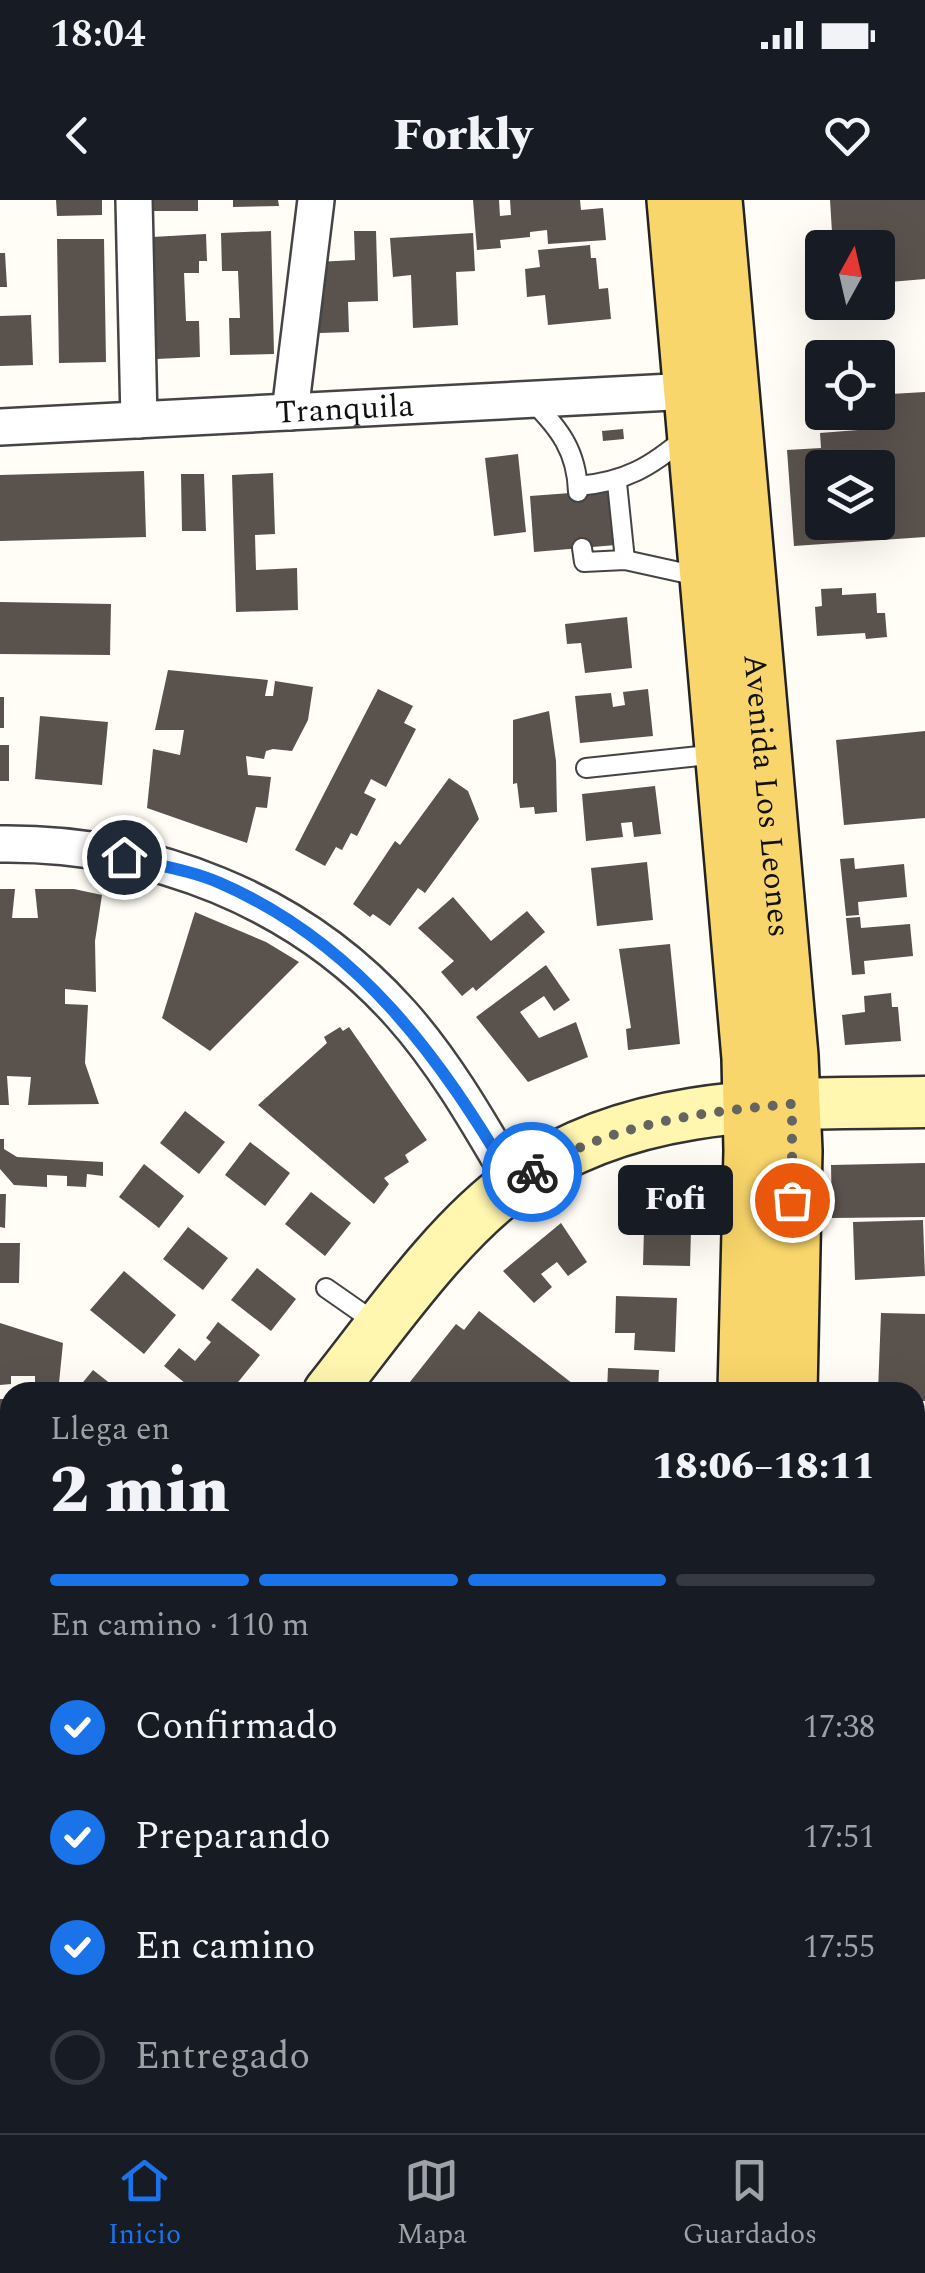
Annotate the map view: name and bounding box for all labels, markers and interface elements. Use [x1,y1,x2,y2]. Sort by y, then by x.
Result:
text: 18:04 [50,6,145,64]
text: Forkly [393,101,532,170]
icon: back [50,108,105,163]
icon: heart [820,108,875,163]
north arrow [805,230,895,320]
map controls [805,230,895,540]
button: locate [805,340,895,430]
street label: Tranquila [274,381,415,437]
button: layers [805,450,895,540]
street label: Avenida Los Leones [730,652,804,939]
pin [82,815,167,900]
icon: home [97,830,152,885]
courier [482,1122,582,1222]
icon: bike [505,1145,560,1200]
pin [750,1158,835,1243]
callout: Fofi [617,1165,732,1235]
icon: bag [765,1173,820,1228]
text: Fofi [645,1175,706,1224]
text: Llega en [50,1405,170,1454]
text: 18:06–18:11 [652,1438,875,1496]
text: 2 min [50,1442,230,1541]
text: En camino · 110 m [50,1601,309,1650]
text: Confirmado [135,1698,338,1756]
icon: check [50,1700,105,1755]
text: 17:38 [803,1703,875,1752]
text: Preparando [135,1808,331,1866]
icon: check [50,1810,105,1865]
text: 17:51 [803,1813,875,1862]
text: En camino [135,1918,315,1976]
icon: check [50,1920,105,1975]
text: 17:55 [803,1923,875,1972]
text: Entregado [135,2028,310,2086]
tab: Inicio [108,2153,181,2256]
tab: Mapa [397,2153,467,2256]
tab: Guardados [683,2153,817,2256]

